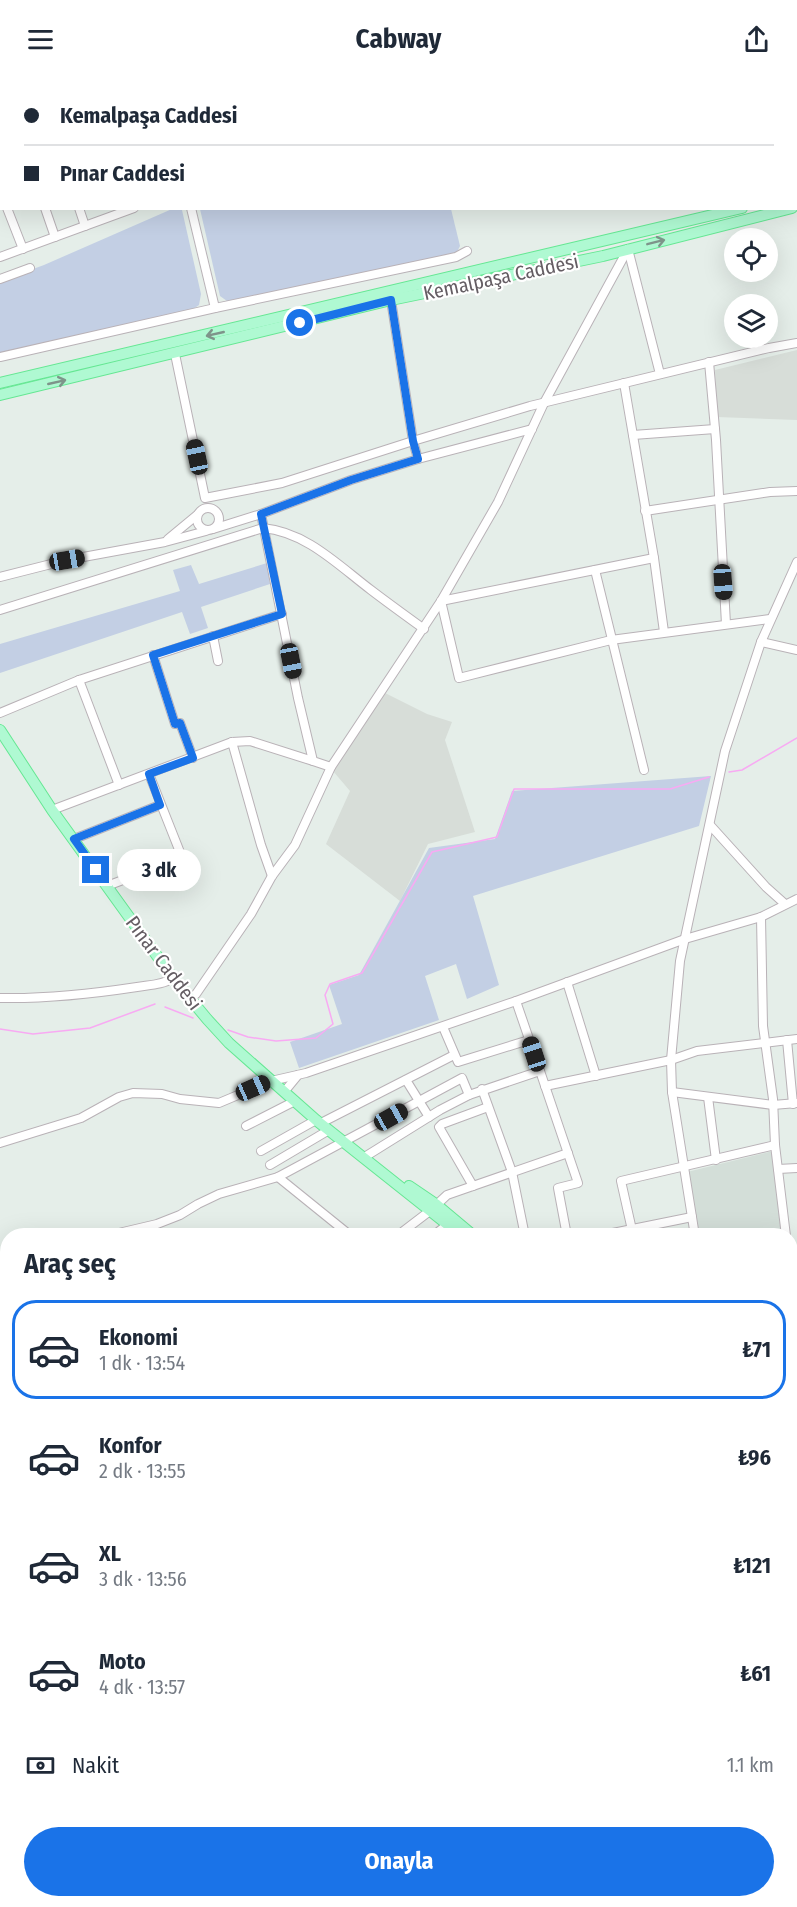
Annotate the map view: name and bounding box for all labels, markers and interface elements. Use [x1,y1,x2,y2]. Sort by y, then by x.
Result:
icon: menu [24,23,57,56]
text: Cabway [356,23,441,55]
icon: share [740,23,773,56]
text: Kemalpaşa Caddesi [60,102,237,129]
text: Pınar Caddesi [60,160,185,187]
map controls [724,228,778,348]
button: locate [724,228,778,282]
one-way arrow [646,235,665,247]
street label: Kemalpaşa Caddesi [421,249,581,306]
button: layers [724,294,778,348]
route start [286,309,313,336]
one-way arrow [206,328,225,340]
one-way arrow [47,375,66,387]
car [184,438,210,476]
car [48,548,86,572]
car [713,563,733,601]
car [279,642,303,680]
callout: 3 dk [117,849,201,891]
route end [82,856,109,883]
text: 3 dk [142,858,176,882]
street label: Pınar Caddesi [121,911,207,1015]
car [520,1034,548,1074]
car [233,1072,273,1104]
car [371,1100,411,1134]
text: Araç seç [24,1248,116,1280]
icon: car [27,1323,81,1377]
text: Ekonomi [99,1324,178,1351]
text: ₺71 [742,1336,771,1363]
text: 1 dk · 13:54 [99,1351,185,1375]
icon: car [27,1431,81,1485]
text: Konfor [99,1432,161,1459]
text: ₺96 [738,1444,771,1471]
text: 2 dk · 13:55 [99,1459,186,1483]
icon: car [27,1539,81,1593]
text: XL [99,1540,121,1567]
text: ₺121 [733,1552,771,1579]
text: 3 dk · 13:56 [99,1567,187,1591]
icon: car [27,1647,81,1701]
text: Moto [99,1648,146,1675]
text: ₺61 [740,1660,771,1687]
text: 4 dk · 13:57 [99,1675,185,1699]
icon: cash [24,1749,57,1782]
text: Nakit [72,1752,119,1779]
text: 1.1 km [727,1753,774,1777]
button: Onayla [24,1827,774,1896]

